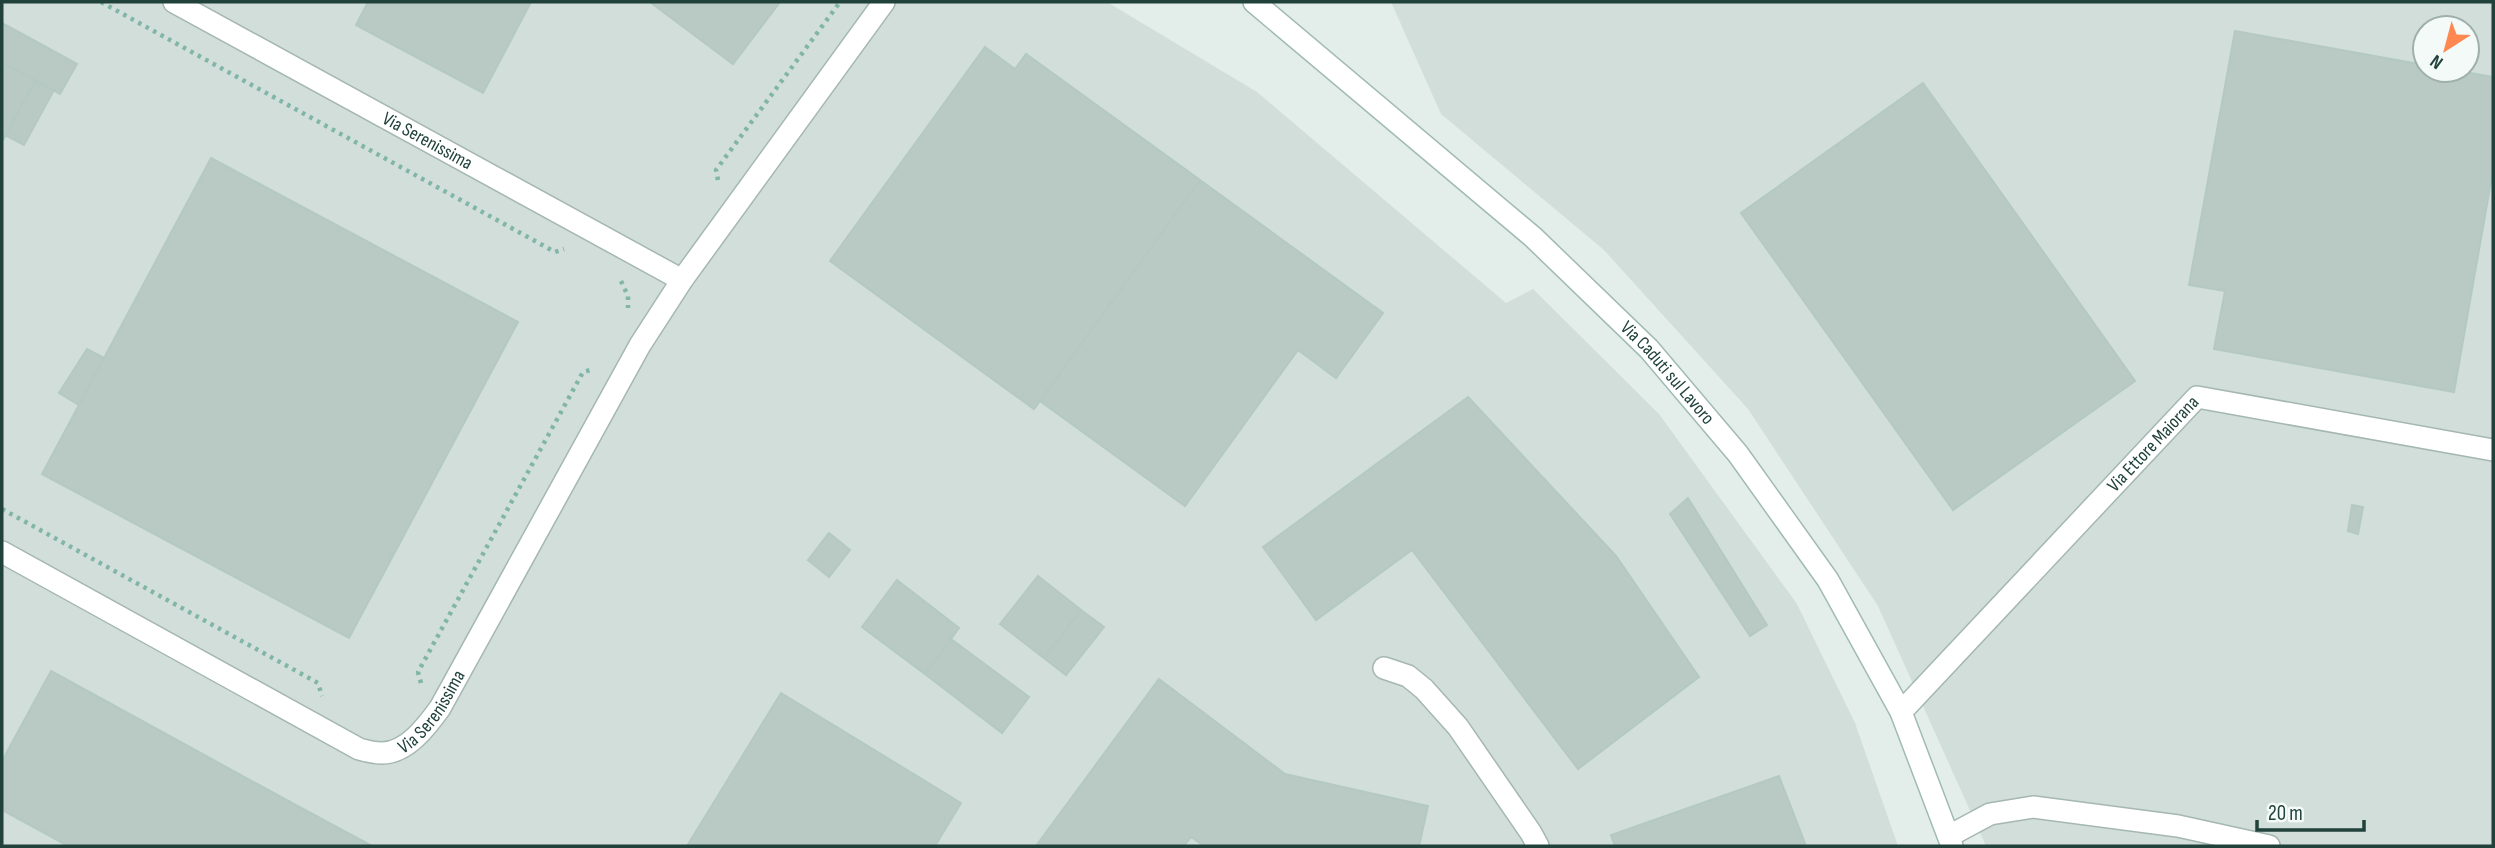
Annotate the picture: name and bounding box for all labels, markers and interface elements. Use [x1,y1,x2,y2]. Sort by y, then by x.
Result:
north arrow [2411,14,2481,84]
text: N [2426,49,2448,74]
street label: Via Serenissima [378,107,477,175]
street label: Via Caduti sul Lavoro [1616,316,1719,429]
street label: Via Ettore Maiorana [2102,391,2204,497]
street label: Via Serenissima [394,666,470,759]
scale bar [2257,788,2364,832]
text: 20 m [2268,801,2303,826]

